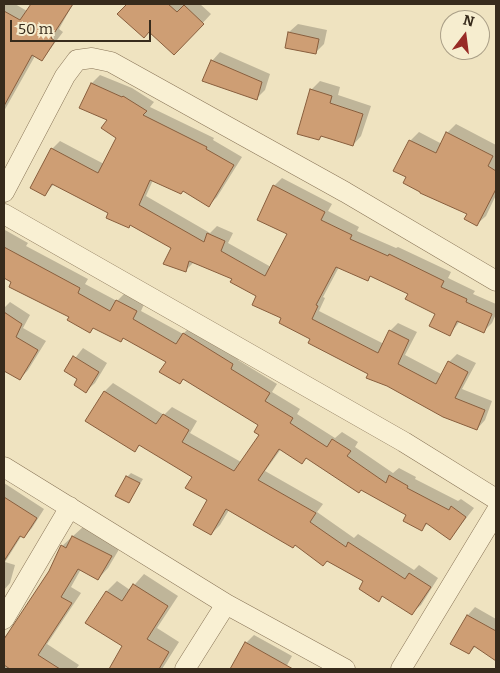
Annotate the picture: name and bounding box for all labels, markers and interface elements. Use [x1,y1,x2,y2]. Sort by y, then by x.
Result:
scale bar [12,10,154,42]
north arrow [440,10,490,60]
text: N [461,11,476,31]
text: 50 m [18,20,53,38]

